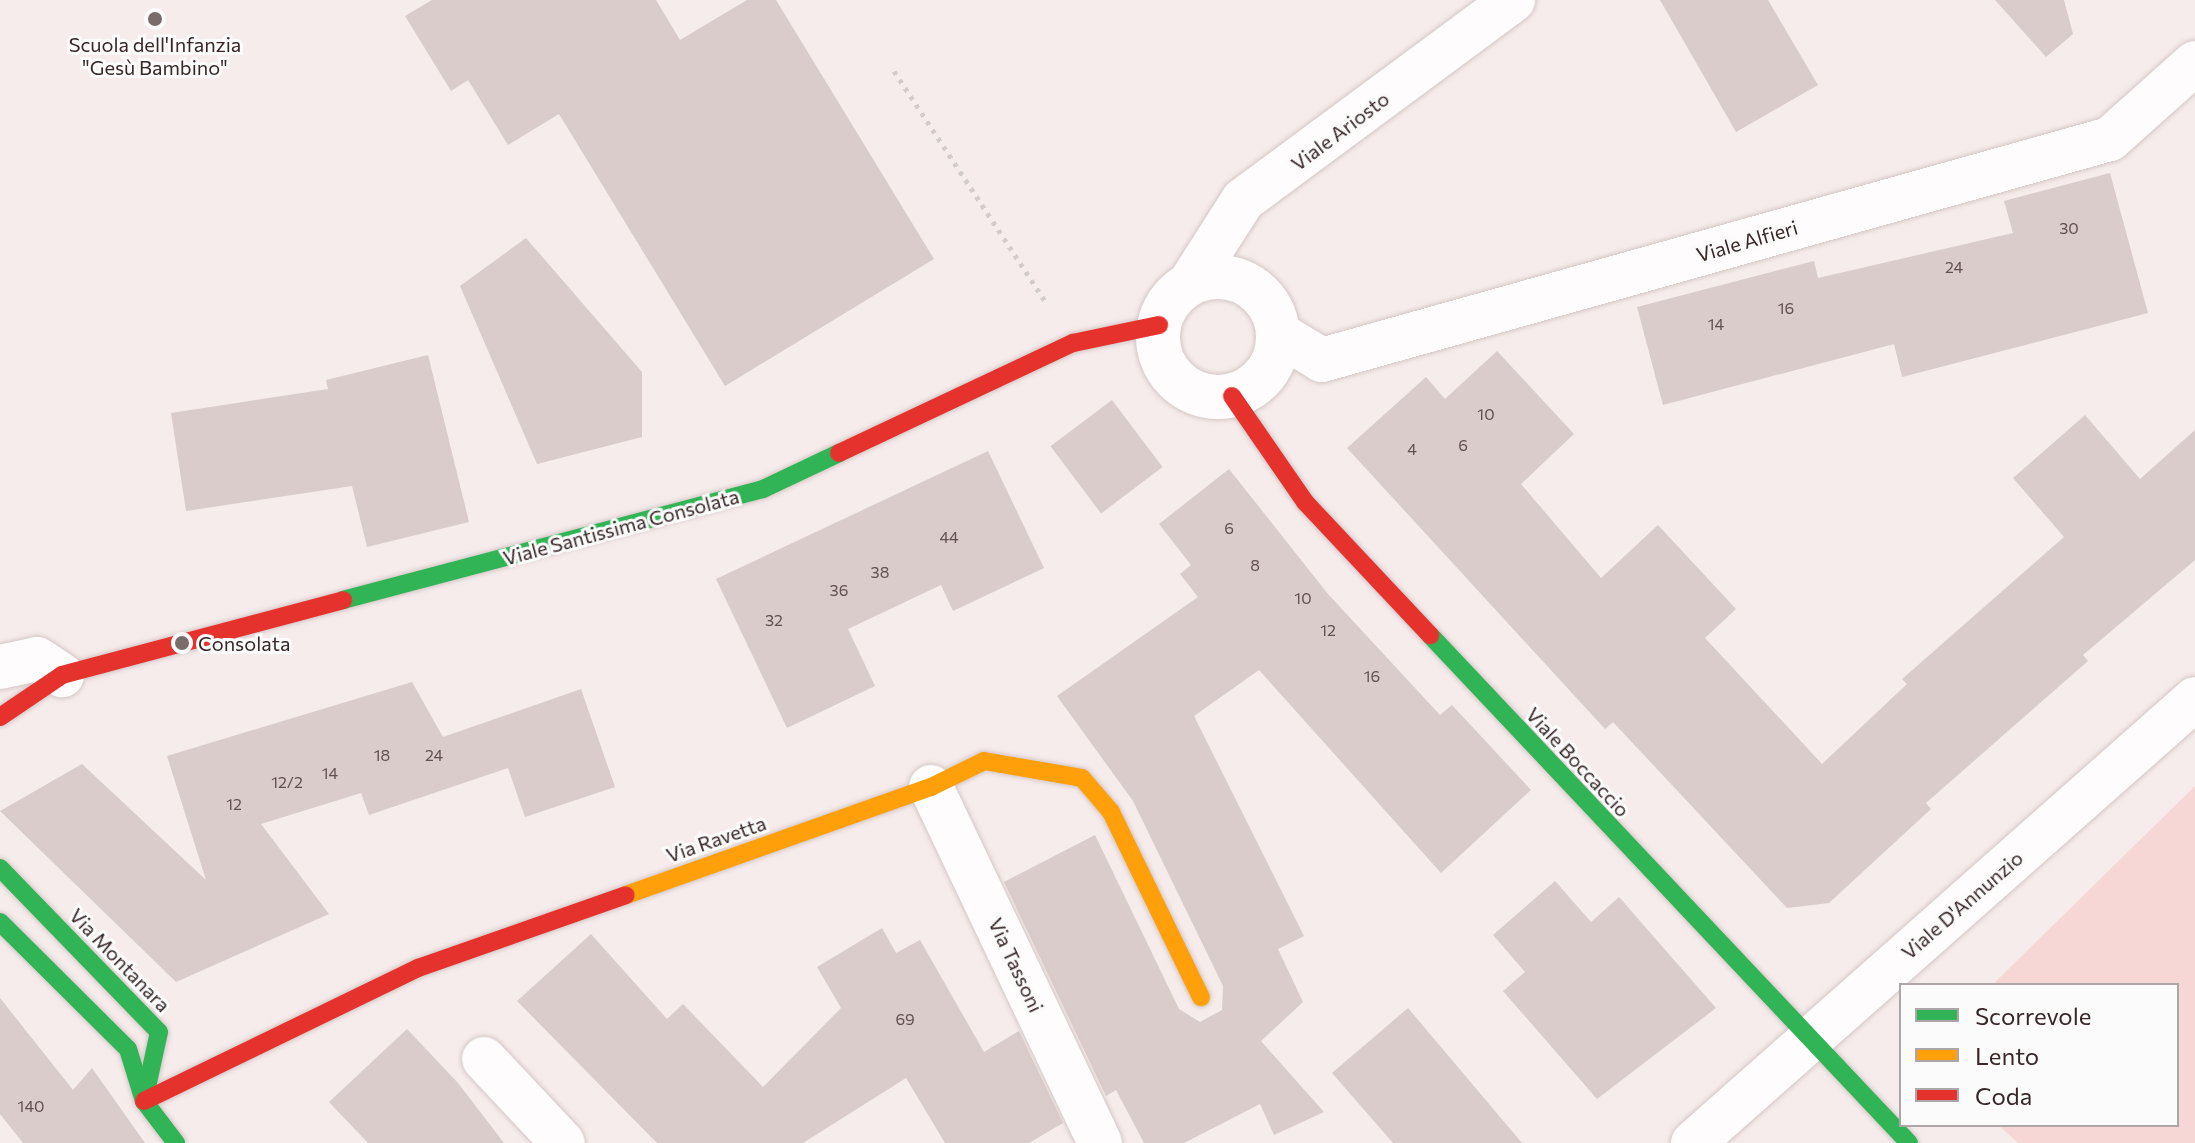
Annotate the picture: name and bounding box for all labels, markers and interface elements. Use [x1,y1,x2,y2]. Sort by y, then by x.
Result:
marker: Scuola dell'Infanzia "Gesù Bambino" [146,10,164,28]
place label: Scuola dell'Infanzia "Gesù Bambino" [69,32,241,79]
street label: Viale Ariosto [1286,86,1394,176]
street label: Viale Alfieri [1694,215,1800,267]
house number: 30 [2059,218,2079,238]
house number: 24 [1945,257,1963,277]
house number: 16 [1778,298,1794,318]
house number: 14 [1708,314,1724,334]
house number: 10 [1477,404,1495,424]
house number: 6 [1458,435,1468,455]
house number: 4 [1407,439,1417,459]
street label: Viale Santissima Consolata [500,484,742,570]
house number: 6 [1224,518,1234,538]
house number: 44 [939,527,959,547]
house number: 8 [1250,555,1260,575]
house number: 38 [871,562,889,582]
house number: 36 [830,580,848,600]
house number: 10 [1294,588,1312,608]
house number: 32 [765,610,783,630]
house number: 12 [1320,620,1336,640]
place label: Consolata [198,631,290,655]
marker: Consolata [173,634,191,652]
house number: 16 [1364,666,1380,686]
street label: Viale Boccaccio [1521,702,1635,822]
house number: 18 [374,745,390,765]
house number: 24 [425,745,443,765]
house number: 14 [322,763,338,783]
house number: 12/2 [271,772,303,792]
house number: 12 [226,794,242,814]
street label: Via Ravetta [663,811,769,867]
street label: Viale D'Annunzio [1896,846,2028,964]
street label: Via Montanara [65,903,175,1017]
street label: Via Tassoni [984,914,1048,1016]
legend [1899,983,2179,1127]
text: Scorrevole [1975,1001,2091,1030]
house number: 69 [895,1009,915,1029]
text: Lento [1975,1041,2039,1070]
text: Coda [1975,1081,2032,1110]
house number: 140 [18,1096,44,1116]

